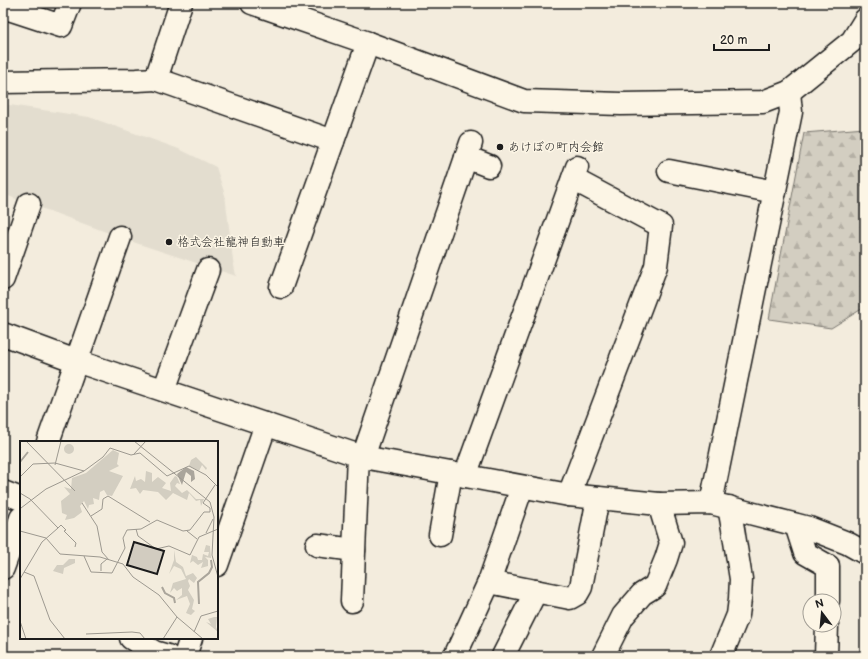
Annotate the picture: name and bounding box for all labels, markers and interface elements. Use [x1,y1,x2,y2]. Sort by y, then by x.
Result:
scale bar [714,26,769,52]
text: 20 m [720,33,747,48]
place label: あけぼの町内会館 [508,140,604,155]
marker: あけぼの町内会館 [495,142,505,152]
place label: 格式会社龍神自動車 [177,235,285,250]
marker: 格式会社龍神自動車 [164,237,174,247]
inset map [20,441,218,639]
north arrow [802,593,842,633]
text: N [814,596,825,611]

